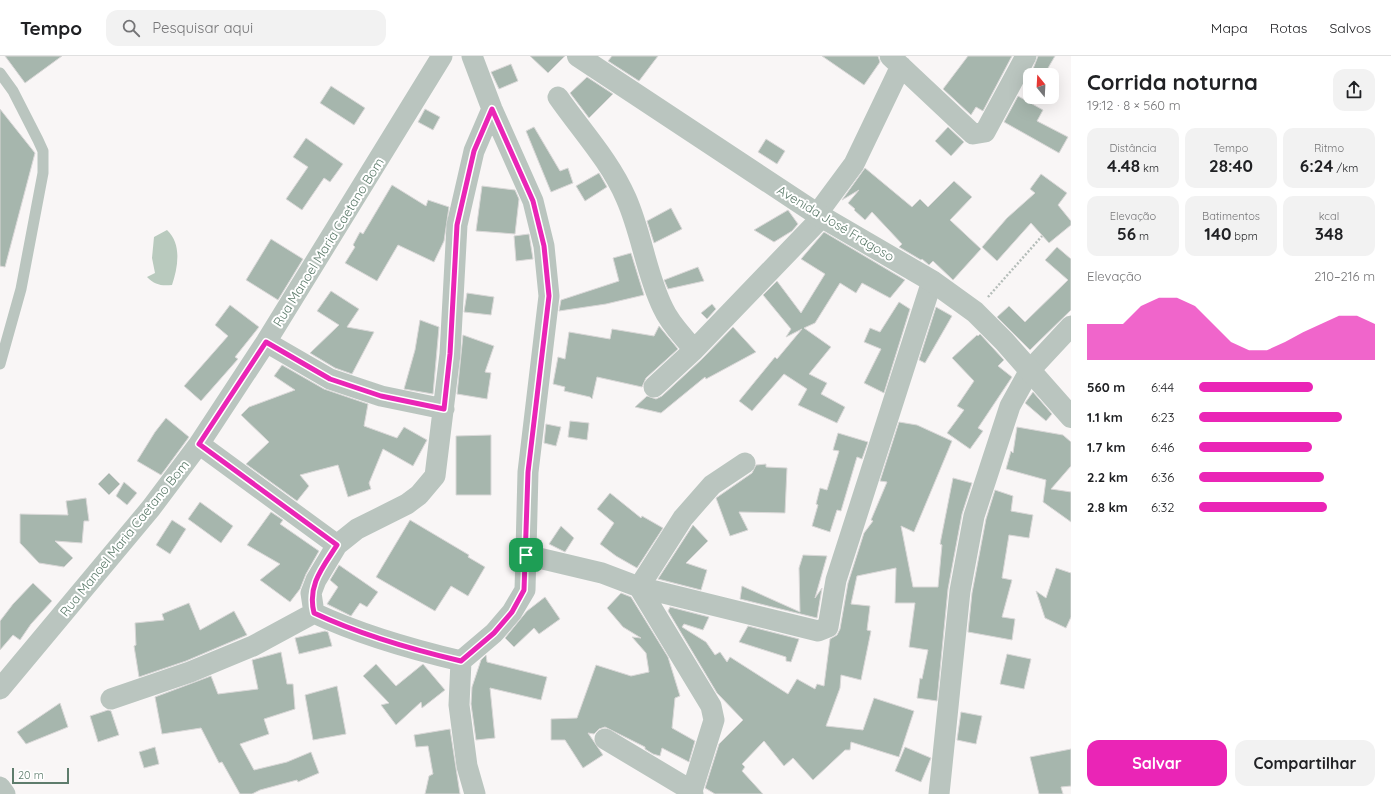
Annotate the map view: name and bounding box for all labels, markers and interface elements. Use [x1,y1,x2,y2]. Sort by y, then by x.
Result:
search box [106,10,386,46]
text: Tempo [20,16,82,40]
icon: search [120,17,142,39]
text: Pesquisar aqui [152,18,253,37]
text: Mapa [1211,19,1248,37]
text: Rotas [1270,19,1307,37]
text: Salvos [1329,19,1371,37]
north arrow [1023,68,1059,104]
map controls [1023,68,1059,104]
text: Corrida noturna [1087,68,1258,96]
button: share [1333,69,1375,111]
text: 19:12 · 8 × 560 m [1087,97,1181,113]
text: Distância [1110,141,1156,155]
text: Tempo [1214,141,1248,155]
text: Ritmo [1314,141,1344,155]
street label: Rua Manoel Maria Caetano Bom [269,155,387,329]
text: 4.48 [1107,155,1140,176]
text: 28:40 [1209,155,1253,176]
text: 6:24 [1300,155,1334,176]
text: km [1140,161,1159,175]
text: /km [1334,161,1358,175]
street label: Avenida José Fragoso [775,182,898,264]
text: Elevação [1110,209,1156,223]
text: Batimentos [1202,209,1260,223]
text: kcal [1319,209,1339,223]
text: 56 [1117,223,1136,244]
text: 140 [1204,223,1231,244]
text: 348 [1315,223,1343,244]
text: m [1136,229,1149,243]
text: bpm [1231,229,1258,243]
text: Elevação [1087,268,1142,284]
text: 210–216 m [1314,268,1375,284]
text: 560 m [1087,379,1125,395]
text: 6:44 [1151,379,1174,395]
text: 1.1 km [1087,409,1123,425]
text: 6:23 [1151,409,1174,425]
text: 1.7 km [1087,439,1125,455]
text: 6:46 [1151,439,1174,455]
street label: Rua Manoel Maria Caetano Bom [56,457,192,619]
text: 2.2 km [1087,469,1128,485]
text: 6:36 [1151,469,1174,485]
text: 2.8 km [1087,499,1128,515]
text: 6:32 [1151,499,1174,515]
pin [509,538,543,572]
icon: arrive [515,544,537,566]
button: Salvar [1087,740,1227,786]
button: Compartilhar [1235,740,1375,786]
scale bar [12,766,69,785]
text: 20 m [18,768,44,782]

